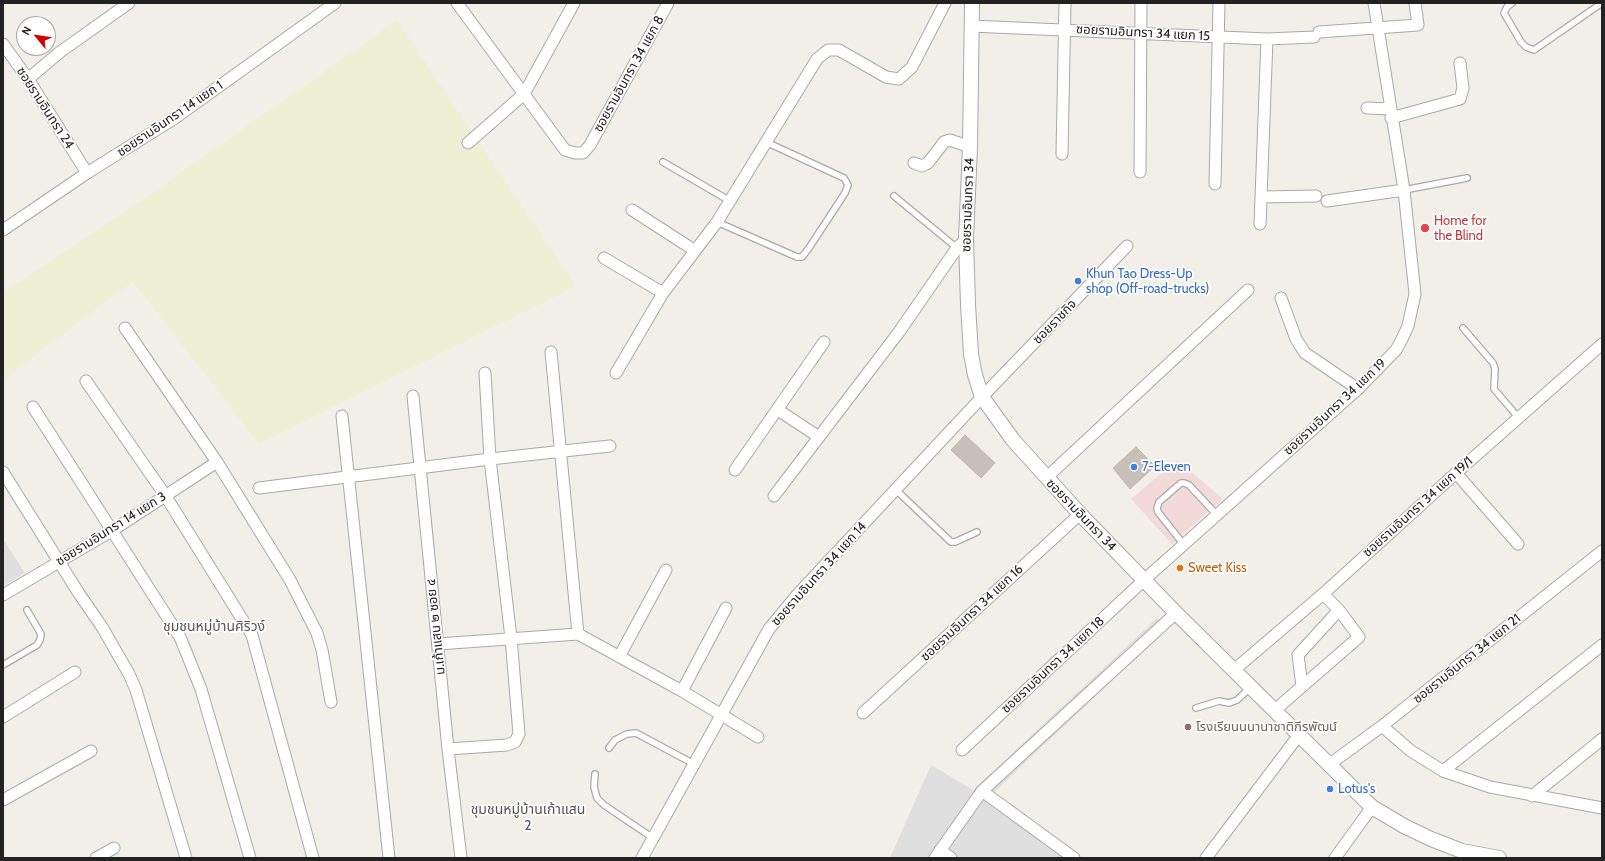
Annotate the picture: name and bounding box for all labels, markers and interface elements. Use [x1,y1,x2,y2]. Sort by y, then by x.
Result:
street label: ซอยรามอินทรา 34 แยก 8 [590,13,668,135]
north arrow [16,16,56,56]
street label: ซอยรามอินทรา 34 แยก 15 [1076,22,1210,44]
text: N [18,24,34,37]
street label: ซอยรามอินทรา 24 [13,64,77,152]
street label: ซอยรามอินทรา 14 แยก 1 [114,78,226,160]
street label: ซอยรามอินทรา 34 [959,158,977,252]
place label: Home for the Blind [1434,213,1487,244]
marker: Home for the Blind [1419,222,1431,234]
place label: Khun Tao Dress-Up shop (Off-road-trucks) [1086,266,1209,297]
marker: Khun Tao Dress-Up shop (Off-road-trucks) [1073,276,1083,286]
street label: ซอยราชกิจ [1030,296,1080,348]
street label: ซอยรามอินทรา 34 แยก 19 [1281,355,1389,459]
street label: ซอยรามอินทรา 34 แยก 19/1 [1360,454,1476,560]
place label: 7-Eleven [1142,459,1191,475]
marker: 7-Eleven [1129,462,1139,472]
street label: ซอยรามอินทรา 34 [1043,476,1119,554]
street label: ซอยรามอินทรา 14 แยก 3 [53,489,169,569]
street label: ซอยรามอินทรา 34 แยก 14 [768,519,870,629]
place label: Sweet Kiss [1188,560,1247,576]
street label: ซอยรามอินทรา 34 แยก 16 [918,561,1026,665]
marker: Sweet Kiss [1175,563,1185,573]
street label: ม.เก้าแสน ๒ ซอย ๔ [423,578,449,676]
street label: ซอยรามอินทรา 34 แยก 21 [1410,611,1524,707]
street label: ซอยรามอินทรา 34 แยก 18 [998,613,1108,717]
district label: ชุมชนหมู่บ้านศิริวง์ [163,619,265,635]
place label: โรงเรียนนนานาชาติกีรพัฒน์ [1196,719,1337,735]
marker: โรงเรียนนนานาชาติกีรพัฒน์ [1183,722,1193,732]
place label: Lotus's [1338,781,1375,797]
marker: Lotus's [1325,784,1335,794]
district label: ชุมชนหมู่บ้านเก้าแสน 2 [471,802,585,834]

